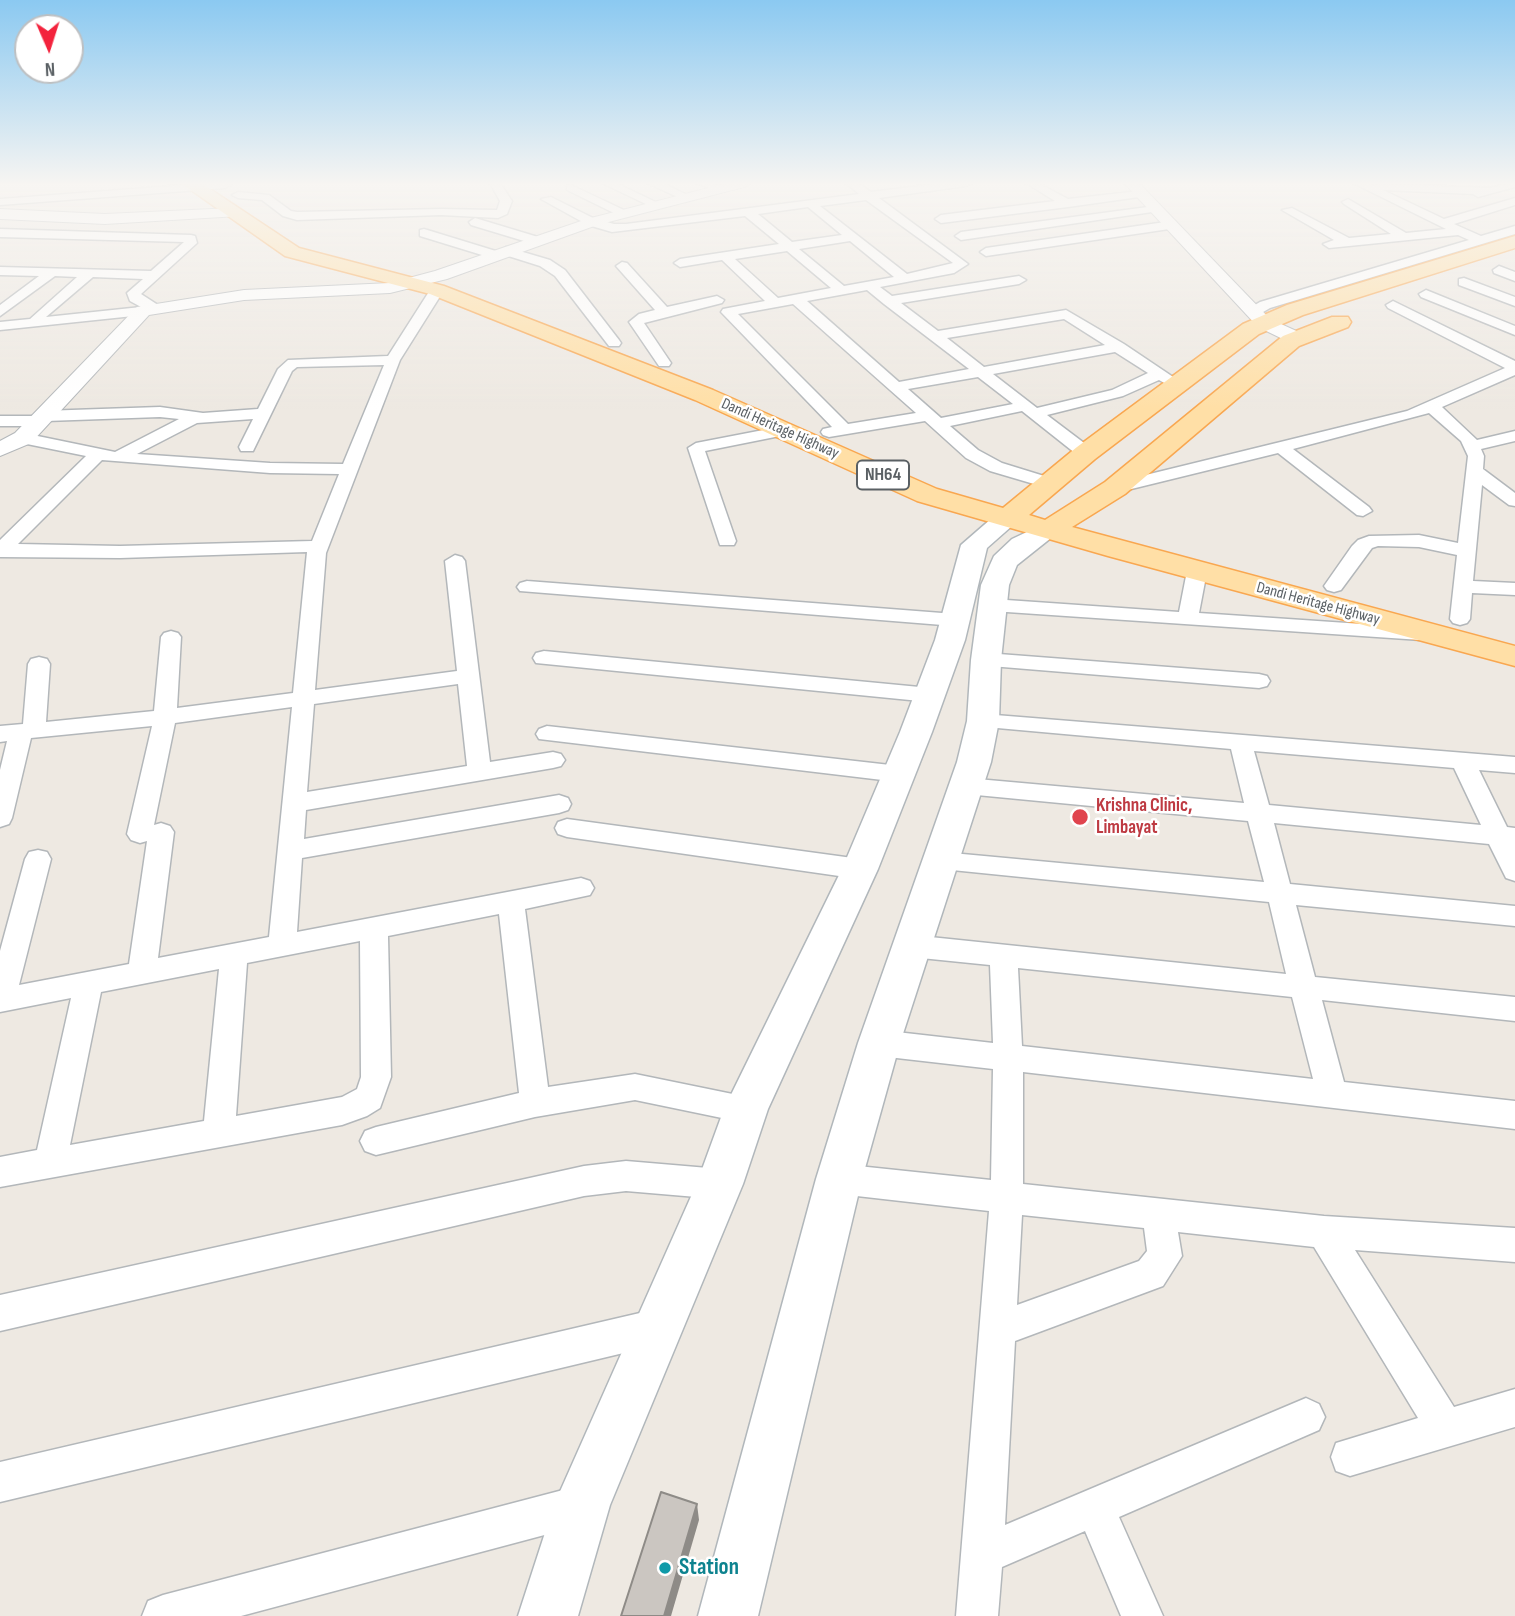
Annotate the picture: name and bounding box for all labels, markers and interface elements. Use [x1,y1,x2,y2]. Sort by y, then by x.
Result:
north arrow [14,14,84,84]
text: N [44,57,56,80]
street label: Dandi Heritage Highway [718,394,842,464]
road number: NH64 [857,461,909,490]
street label: Dandi Heritage Highway [1254,578,1382,630]
place label: Krishna Clinic, Limbayat [1096,795,1192,839]
marker: Krishna Clinic, Limbayat [1070,807,1090,827]
place label: Station [679,1554,739,1582]
marker: Station [657,1560,673,1576]

